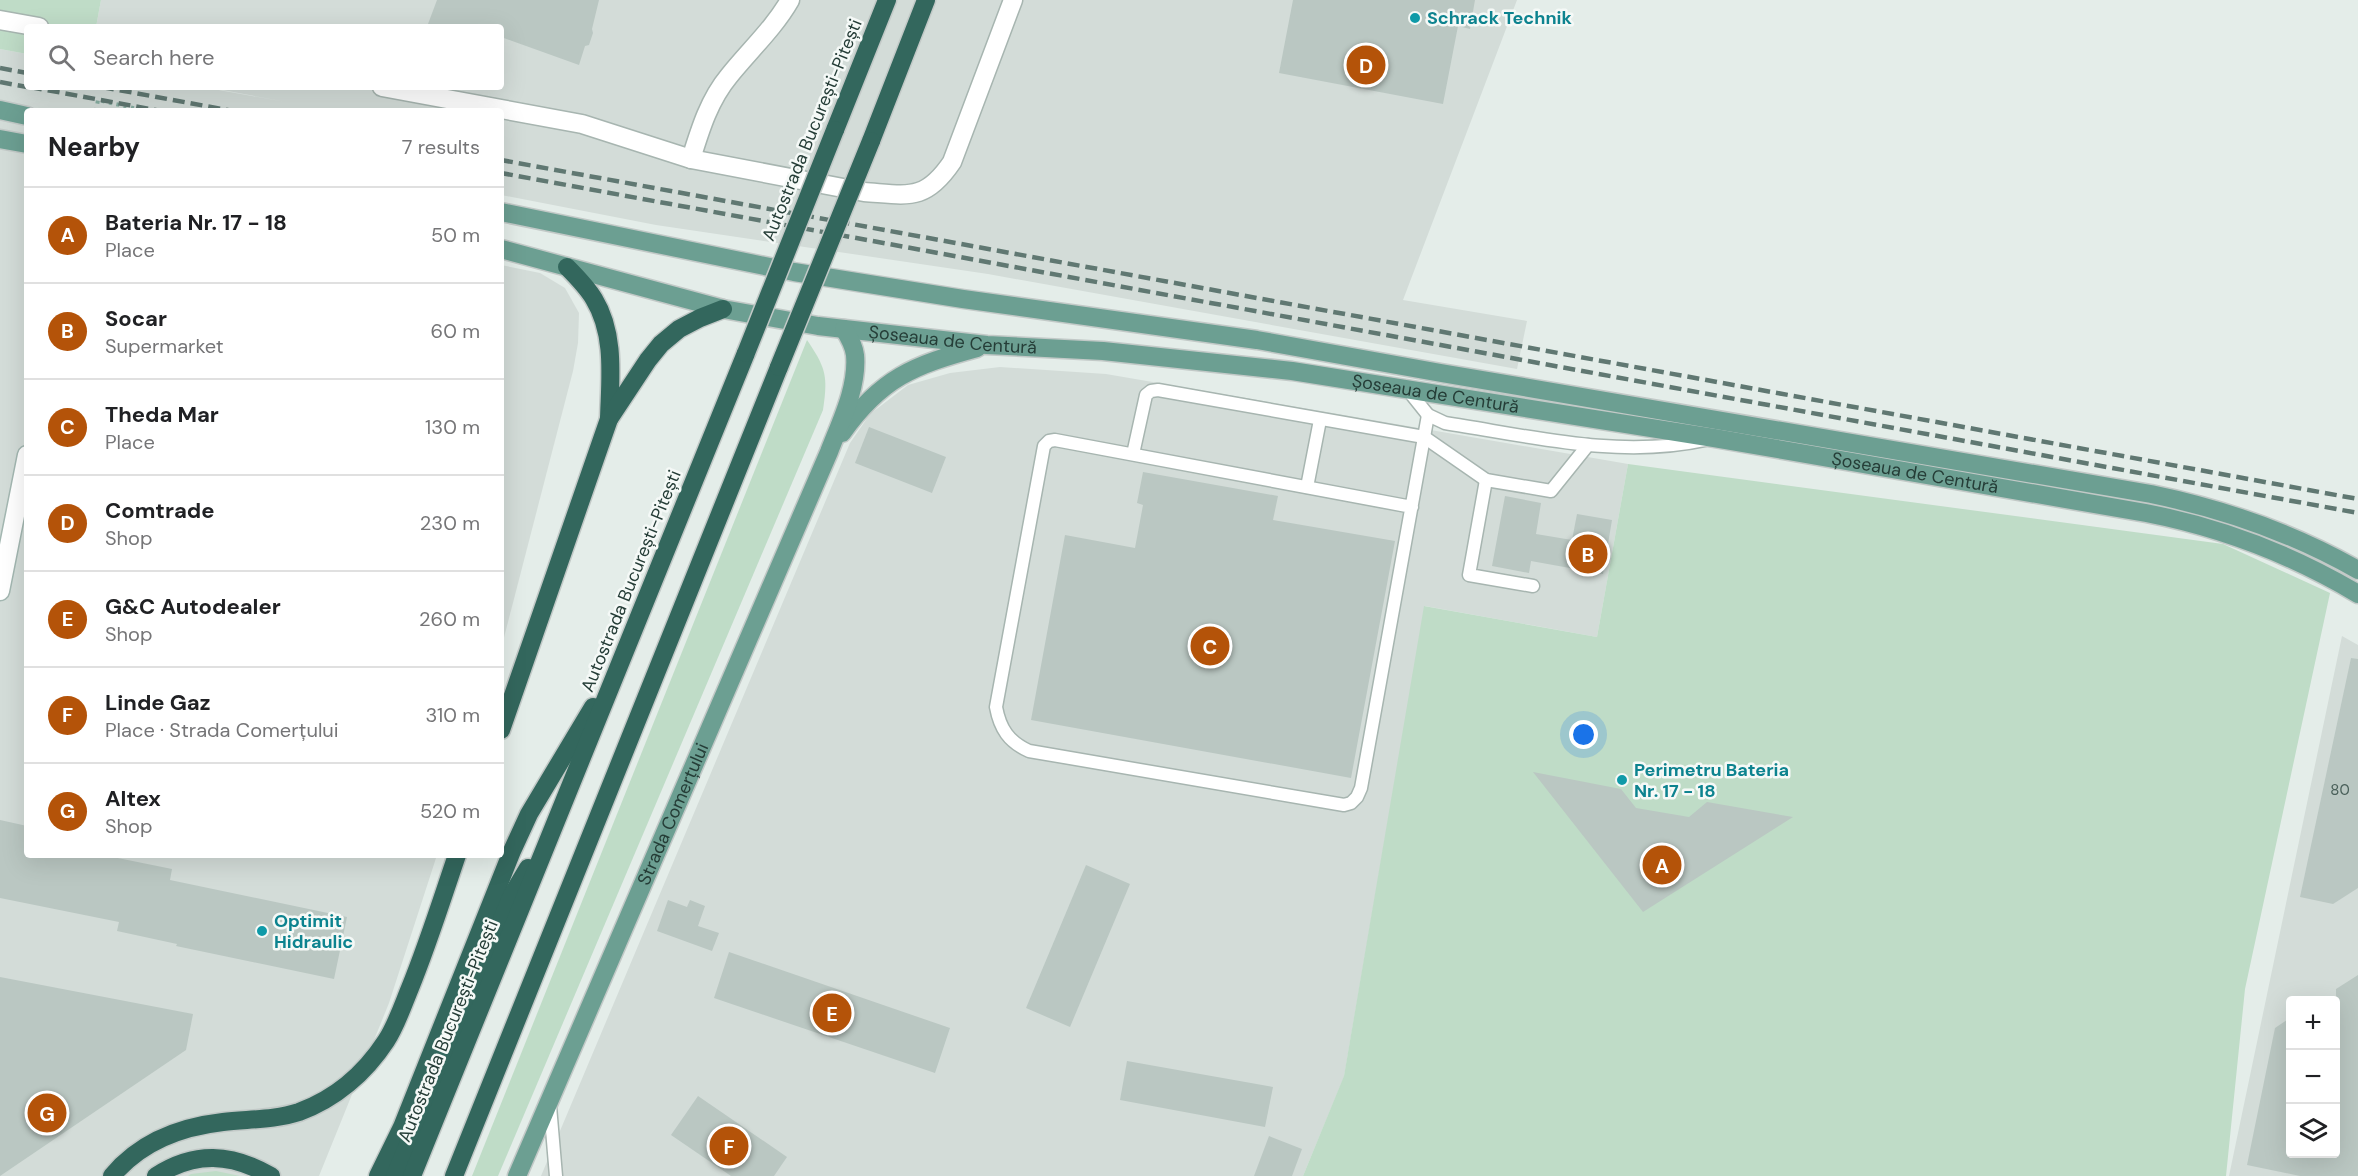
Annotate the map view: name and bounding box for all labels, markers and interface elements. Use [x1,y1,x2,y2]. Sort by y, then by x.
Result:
place label: Schrack Technik [1427,6,1572,30]
marker: Schrack Technik [1408,11,1422,25]
street label: Autostrada București-Pitești [756,15,868,245]
search box [24,24,504,90]
icon: search [45,41,78,74]
pin: D [1346,42,1386,88]
text: Search here [93,43,214,72]
text: Nearby [48,130,140,164]
text: 7 results [402,134,480,160]
text: Bateria Nr. 17 - 18 [105,208,287,237]
text: A [60,222,75,248]
text: 50 m [431,222,480,248]
text: Place [105,237,155,263]
text: Socar [105,304,167,333]
text: B [61,318,74,344]
text: 60 m [431,318,480,344]
street label: Șoseaua de Centură [867,320,1037,360]
text: Supermarket [105,333,224,359]
street label: Șoseaua de Centură [1350,369,1521,419]
text: Theda Mar [105,400,219,429]
text: C [60,414,75,440]
text: 130 m [425,414,480,440]
text: Place [105,429,155,455]
street label: Șoseaua de Centură [1830,447,2000,499]
street label: Autostrada București-Pitești [575,466,687,696]
text: Comtrade [105,496,214,525]
text: D [60,510,75,536]
text: 230 m [420,510,480,536]
text: Shop [105,525,152,551]
pin: B [1568,532,1608,576]
text: G&C Autodealer [105,592,281,621]
text: E [62,606,73,632]
text: 260 m [419,606,480,632]
text: Shop [105,621,152,647]
pin: C [1190,624,1230,668]
text: Linde Gaz [105,688,211,717]
text: F [62,702,73,728]
text: 310 m [425,702,480,728]
text: Place · Strada Comerțului [105,717,339,743]
your location [1569,720,1598,749]
street label: Strada Comerțului [632,739,714,889]
place label: Perimetru Bateria Nr. 17 - 18 [1634,758,1789,803]
marker: Perimetru Bateria Nr. 17 - 18 [1615,773,1629,787]
house number: 80 [2330,780,2350,800]
text: Altex [105,784,161,813]
text: G [60,798,75,824]
text: 520 m [420,798,480,824]
text: Shop [105,813,152,839]
pin: A [1642,842,1682,888]
place label: Optimit Hidraulic [274,909,353,954]
street label: Autostrada București-Pitești [392,916,504,1146]
marker: Optimit Hidraulic [255,924,269,938]
pin: E [812,990,852,1036]
map controls [2286,996,2340,1158]
button: + [2286,996,2340,1050]
button: − [2286,1050,2340,1104]
pin: G [28,1090,66,1136]
button: layers [2286,1104,2340,1158]
pin: F [710,1124,748,1168]

